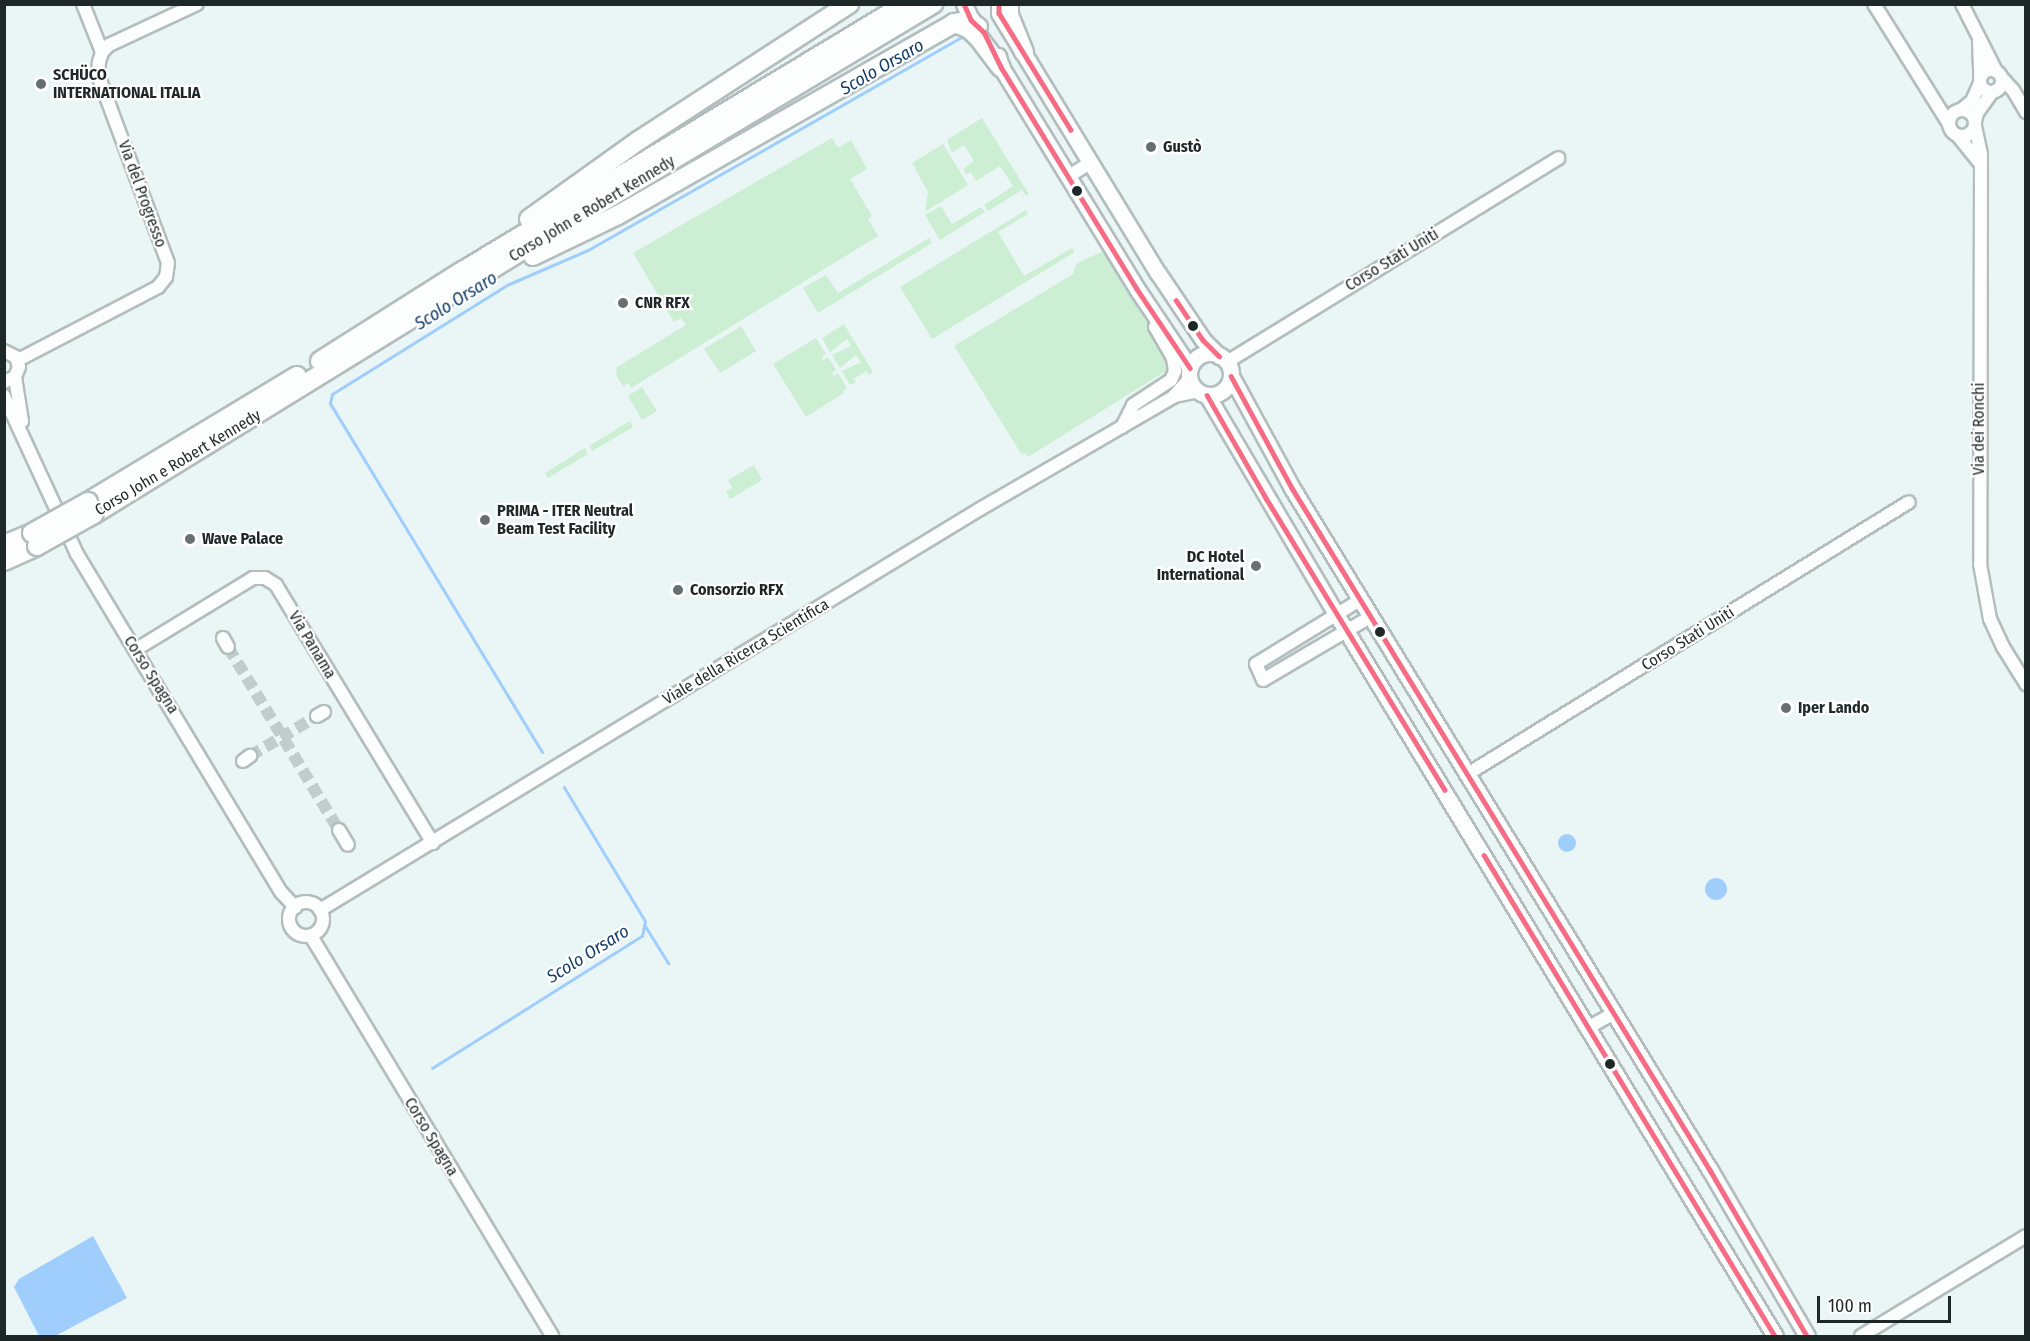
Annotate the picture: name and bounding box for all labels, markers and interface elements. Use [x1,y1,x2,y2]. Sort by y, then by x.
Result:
water label: Scolo Orsaro [836,34,928,100]
place label: SCHÜCO INTERNATIONAL ITALIA [53,65,201,103]
marker: SCHÜCO INTERNATIONAL ITALIA [34,77,48,91]
place label: Gustò [1163,137,1202,157]
street label: Via del Progresso [114,138,170,250]
marker: Gustò [1144,140,1158,154]
street label: Corso John e Robert Kennedy [506,152,678,266]
unlabelled marker [1071,185,1083,197]
street label: Corso Stati Uniti [1342,225,1442,295]
water label: Scolo Orsaro [411,267,501,335]
place label: CNR RFX [635,293,690,313]
marker: CNR RFX [616,296,630,310]
unlabelled marker [1187,320,1199,332]
street label: Via dei Ronchi [1969,383,1989,475]
street label: Corso John e Robert Kennedy [92,406,264,520]
place label: PRIMA - ITER Neutral Beam Test Facility [497,501,633,539]
marker: PRIMA - ITER Neutral Beam Test Facility [478,513,492,527]
place label: Wave Palace [202,529,283,549]
marker: Wave Palace [183,532,197,546]
place label: DC Hotel International [1157,547,1244,585]
marker: DC Hotel International [1249,559,1263,573]
place label: Consorzio RFX [690,580,783,600]
marker: Consorzio RFX [671,583,685,597]
street label: Viale della Ricerca Scientifica [660,595,832,709]
street label: Corso Stati Uniti [1638,603,1738,675]
street label: Via Panama [284,608,340,682]
unlabelled marker [1374,626,1386,638]
street label: Corso Spagna [119,632,183,718]
place label: Iper Lando [1798,698,1869,718]
marker: Iper Lando [1779,701,1793,715]
water label: Scolo Orsaro [543,920,633,988]
unlabelled marker [1604,1058,1616,1070]
street label: Corso Spagna [400,1094,462,1180]
scale bar [1820,1284,1954,1322]
text: 100 m [1828,1295,1872,1317]

